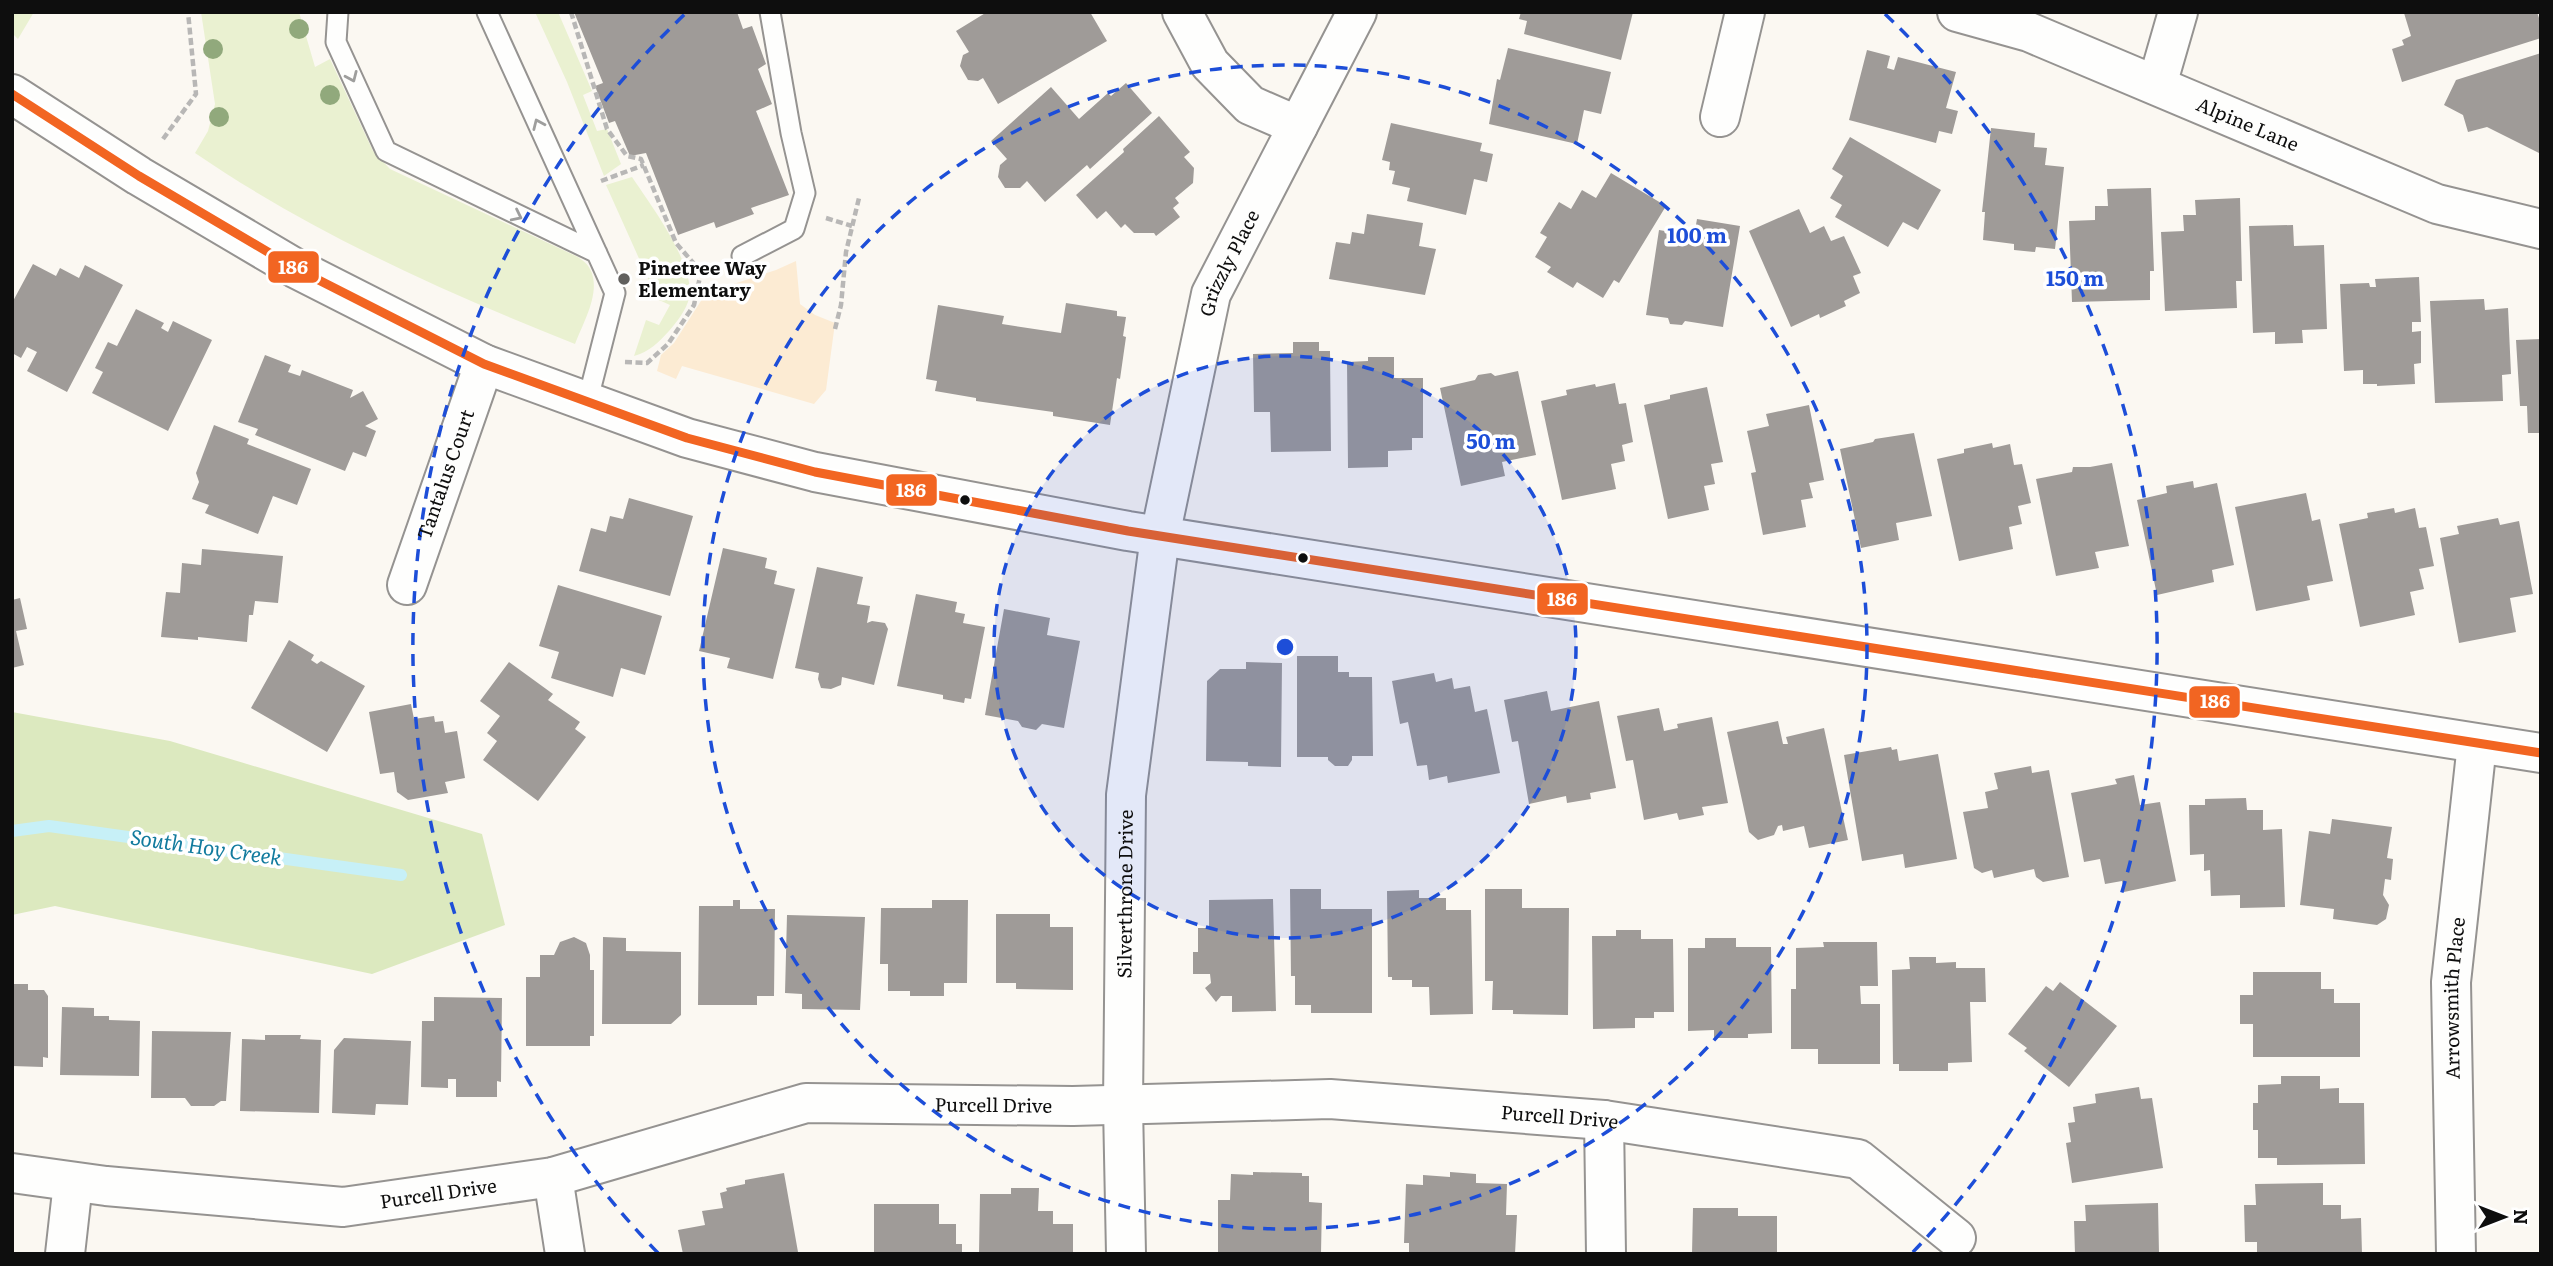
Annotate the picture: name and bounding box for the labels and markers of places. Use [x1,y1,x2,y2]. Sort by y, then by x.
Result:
place label: Pinetree Way Elementary [638,253,767,303]
marker: Pinetree Way Elementary [616,271,632,287]
unlabelled marker [958,493,972,507]
unlabelled marker [1296,551,1310,565]
centre of rings [1273,635,1297,659]

